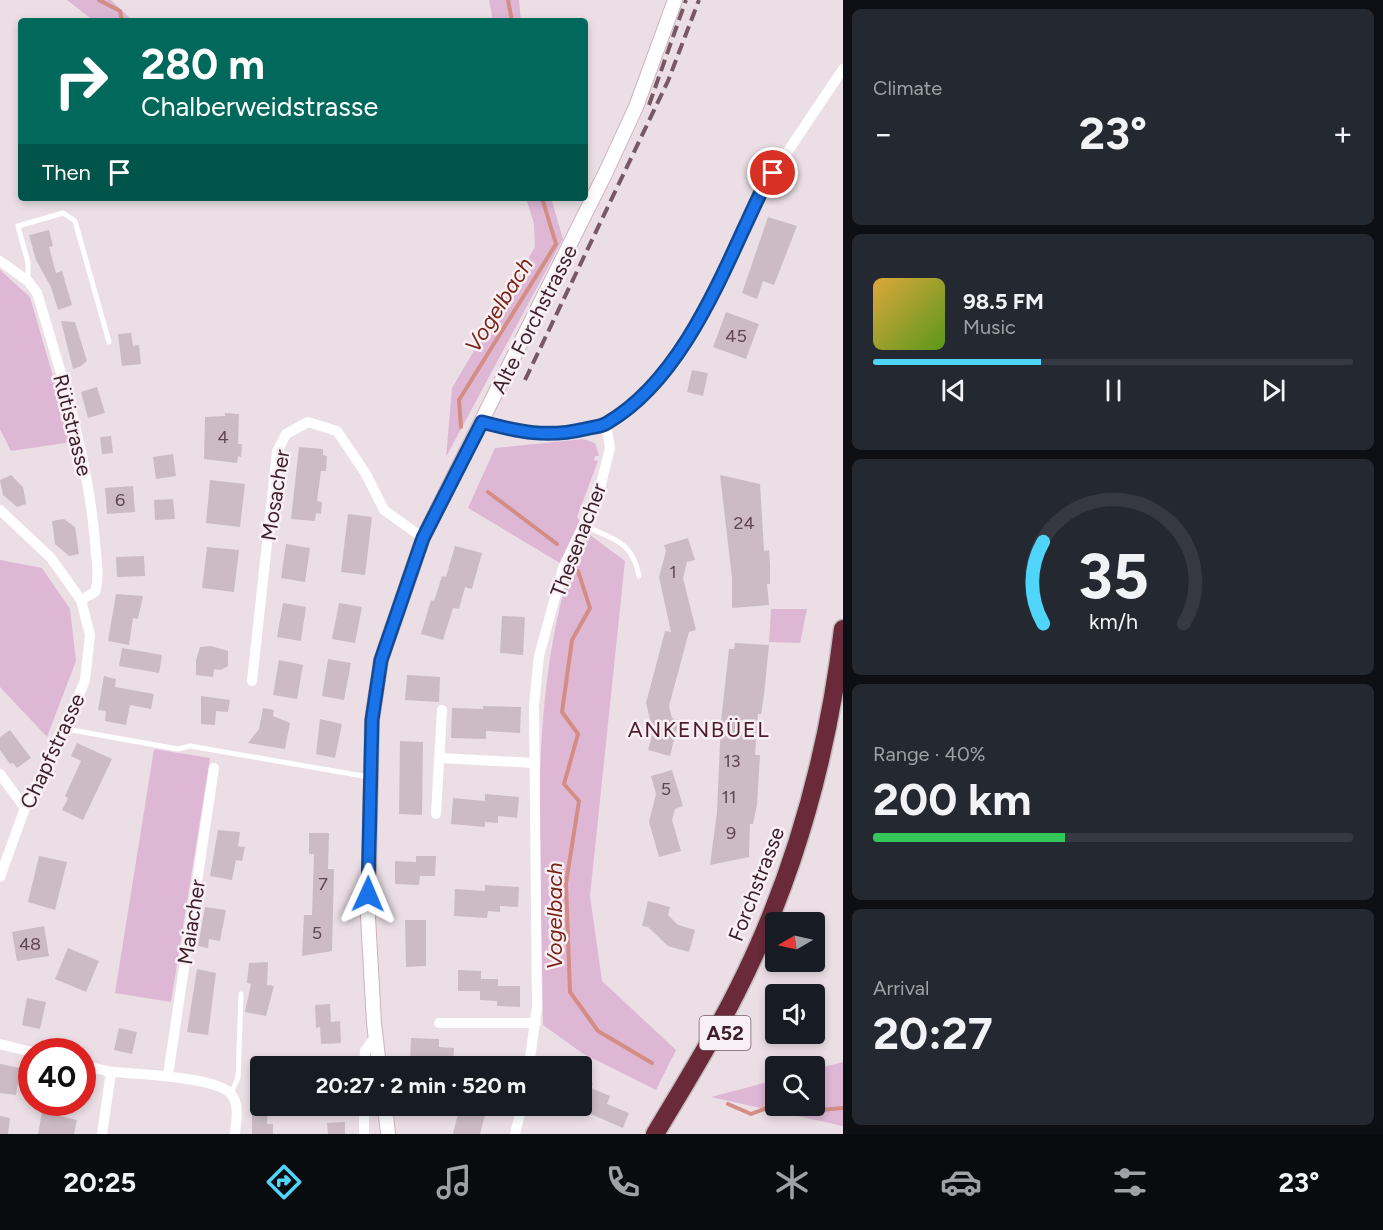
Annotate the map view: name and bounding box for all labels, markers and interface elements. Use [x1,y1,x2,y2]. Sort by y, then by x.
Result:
text: 280 m [141,39,265,90]
icon: right [42,42,120,120]
text: Climate [873,76,942,100]
text: Chalberweidstrasse [141,90,378,123]
text: 23° [1079,106,1147,160]
text: − [873,114,894,153]
text: + [1332,114,1353,153]
pin [747,147,798,198]
icon: arrive [103,156,136,189]
icon: arrive [756,156,789,189]
text: Then [42,159,91,186]
street label: Alte Forchstrasse [486,240,582,398]
water label: Vogelbach [459,252,539,358]
text: 98.5 FM [963,288,1044,315]
text: Music [963,315,1016,339]
house number: 45 [725,325,747,347]
street label: Rütistrasse [48,371,98,479]
icon: previous [937,374,970,407]
icon: pause [1097,374,1130,407]
icon: next [1257,374,1290,407]
house number: 4 [217,426,229,448]
street label: Mosacher [255,448,295,542]
street label: Thesenacher [545,479,611,601]
house number: 6 [115,489,125,511]
house number: 24 [733,512,755,534]
text: 35 [1078,539,1148,614]
house number: 1 [669,561,677,583]
text: km/h [1089,609,1137,634]
street label: Chapfstrasse [14,689,90,813]
district label: ANKENBÜEL [628,716,770,743]
text: Range · 40% [873,742,985,766]
house number: 13 [723,750,741,772]
text: 200 km [873,772,1032,826]
house number: 5 [661,778,671,800]
house number: 11 [722,786,736,808]
house number: 9 [726,822,736,844]
street label: Forchstrasse [723,823,789,945]
position arrow [336,862,400,926]
water label: Vogelbach [541,862,568,970]
house number: 7 [318,873,328,895]
street label: Maiacher [172,878,210,966]
north arrow [765,912,825,972]
map controls [765,912,825,1116]
house number: 5 [312,922,322,944]
house number: 48 [19,933,41,955]
text: Arrival [873,976,929,1000]
button: sound [765,984,825,1044]
text: 20:27 [873,1006,993,1060]
road number: A52 [700,1016,750,1050]
speed limit sign: 40 [18,1038,96,1116]
button: search [765,1056,825,1116]
text: 20:27 · 2 min · 520 m [316,1072,526,1099]
icon: directions [263,1161,305,1203]
icon: music [433,1161,475,1203]
icon: phone [602,1161,644,1203]
icon: climate [771,1161,813,1203]
icon: car [940,1161,982,1203]
icon: filters [1109,1161,1151,1203]
text: 20:25 [64,1166,136,1199]
text: 23° [1278,1166,1319,1199]

